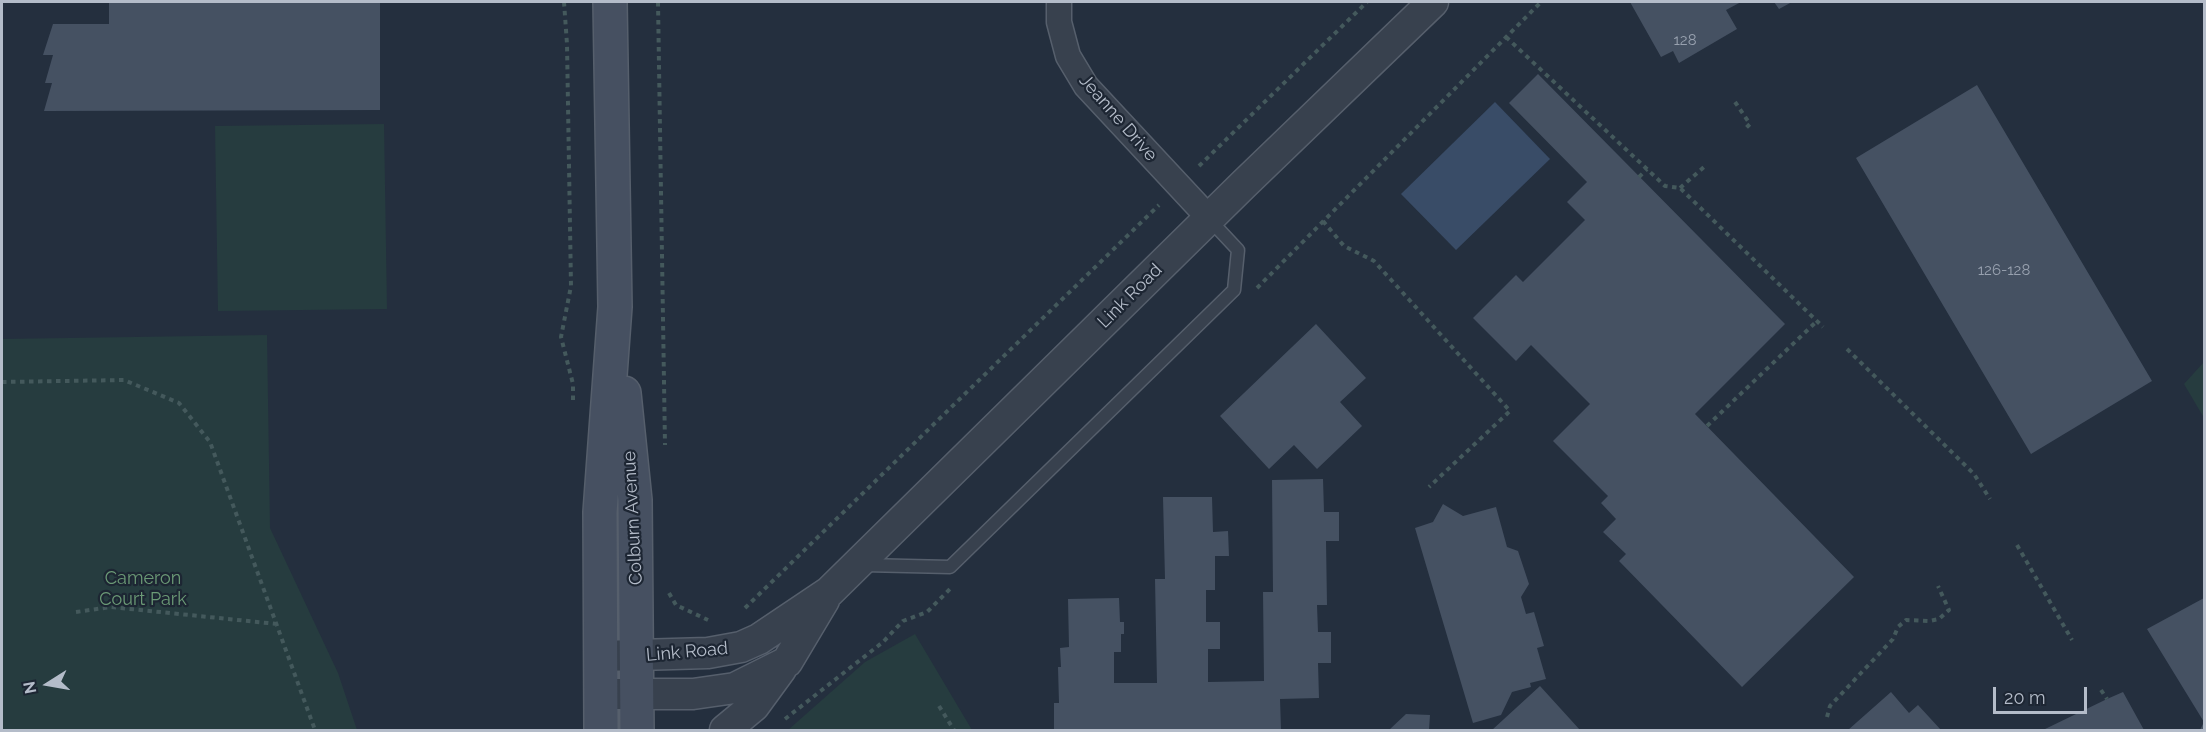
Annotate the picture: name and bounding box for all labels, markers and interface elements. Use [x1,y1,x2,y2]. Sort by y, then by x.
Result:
house number: 128 [1673,31,1697,49]
street label: Jeanne Drive [1074,70,1162,166]
street label: Link Road [1093,259,1167,333]
house number: 126-128 [1978,261,2030,279]
street label: Colburn Avenue [619,450,647,586]
park label: Cameron Court Park [99,568,187,610]
street label: Link Road [645,638,729,666]
north arrow [18,654,78,714]
scale bar [1996,675,2090,713]
text: N [19,680,40,695]
text: 20 m [2004,687,2046,708]

